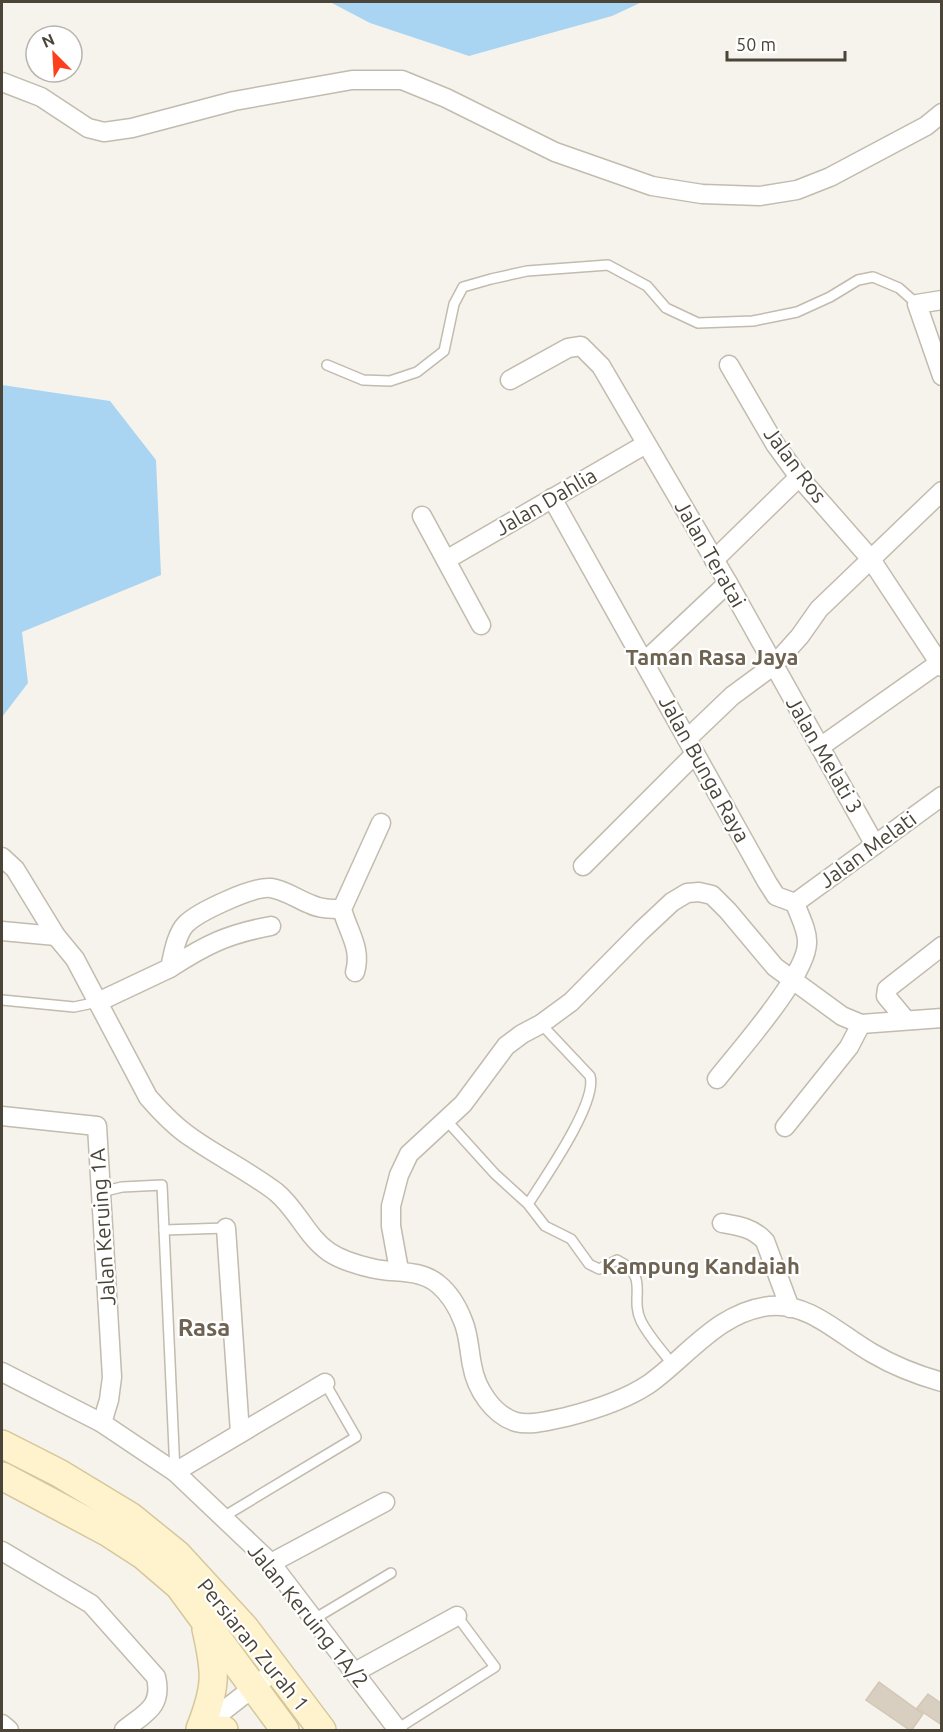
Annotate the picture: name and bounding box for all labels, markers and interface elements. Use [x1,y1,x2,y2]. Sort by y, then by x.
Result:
north arrow [24,24,84,84]
scale bar [727,24,846,62]
text: N [39,30,57,51]
text: 50 m [736,34,776,54]
street label: Jalan Ros [760,422,832,507]
street label: Jalan Dahlia [490,462,601,540]
street label: Jalan Teratai [671,496,751,611]
district label: Taman Rasa Jaya [626,644,798,669]
street label: Jalan Bunga Raya [655,691,755,846]
street label: Jalan Melati 3 [782,692,868,817]
street label: Jalan Melati [814,806,921,892]
street label: Jalan Keruing 1A [85,1147,119,1307]
district label: Kampung Kandaiah [602,1253,800,1278]
district label: Rasa [178,1314,230,1341]
street label: Jalan Keruing 1A/2 [244,1539,374,1692]
street label: Persiaran Zurah 1 [193,1573,315,1715]

